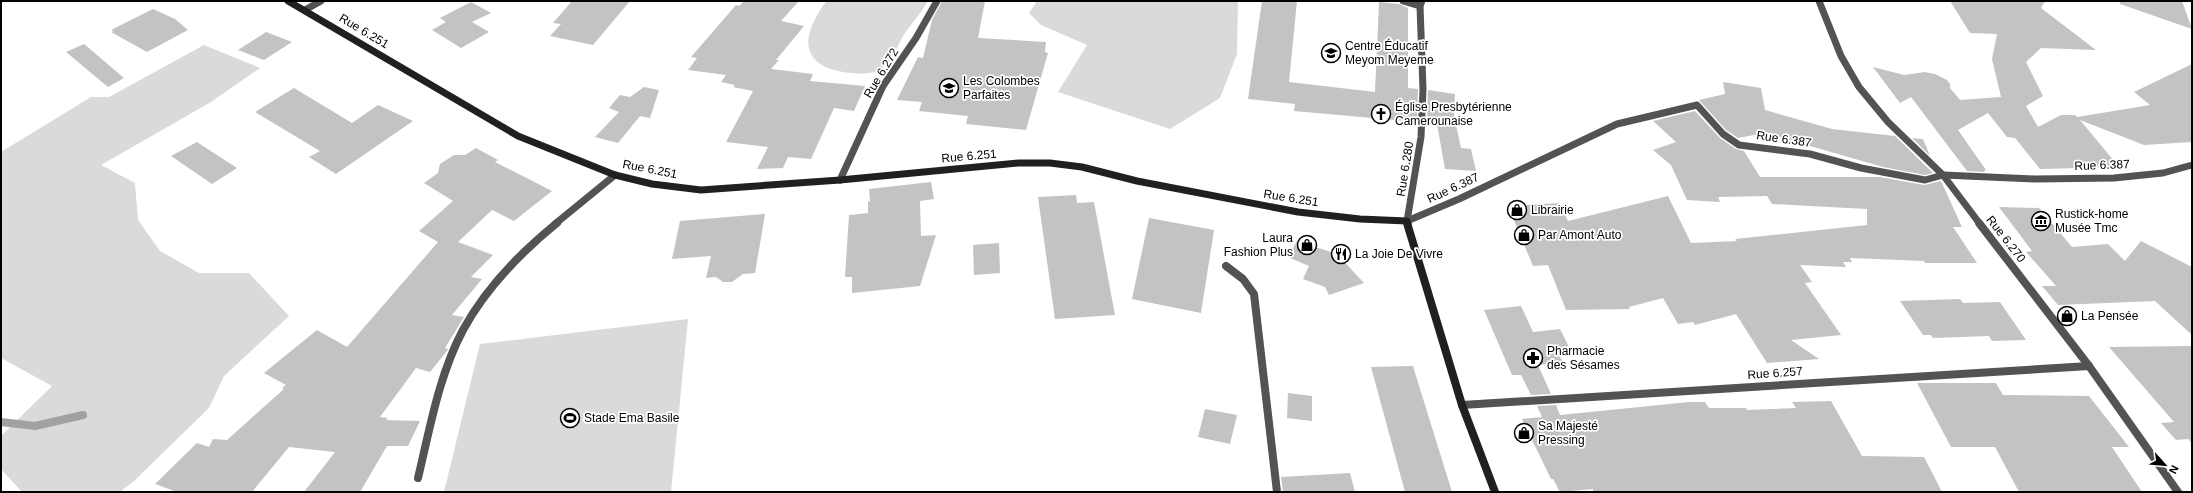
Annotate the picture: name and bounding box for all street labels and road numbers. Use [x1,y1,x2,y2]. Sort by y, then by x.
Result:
street label: Rue 6.251 [337,11,392,51]
street label: Rue 6.272 [861,45,901,100]
street label: Rue 6.387 [1756,128,1813,150]
street label: Rue 6.280 [1394,140,1416,197]
street label: Rue 6.251 [941,147,998,165]
street label: Rue 6.251 [621,157,679,181]
street label: Rue 6.387 [2074,157,2130,173]
street label: Rue 6.387 [1425,170,1481,206]
street label: Rue 6.251 [1263,187,1320,209]
street label: Rue 6.270 [1983,213,2029,265]
street label: Rue 6.257 [1747,364,1803,382]

